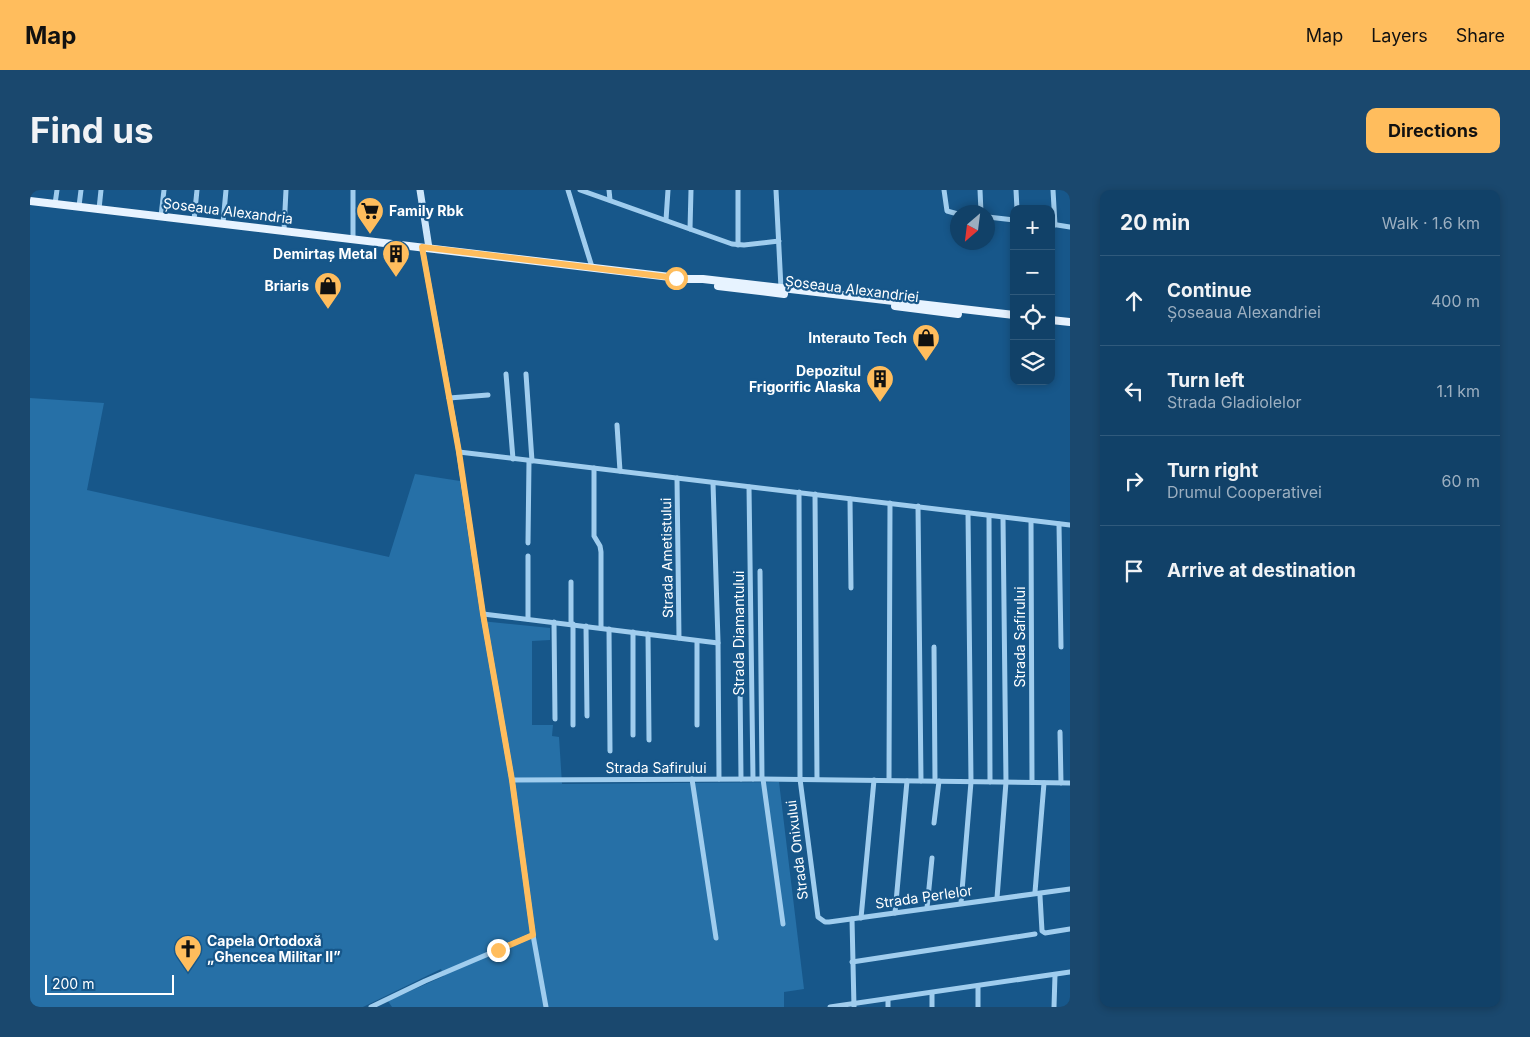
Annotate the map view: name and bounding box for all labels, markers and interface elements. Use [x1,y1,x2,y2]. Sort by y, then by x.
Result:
text: Map [25,21,76,50]
text: Map [1306,25,1343,46]
text: Layers [1371,25,1428,46]
text: Share [1456,25,1505,46]
button: Directions [1366,108,1500,153]
text: Find us [30,109,154,151]
street label: Șoseaua Alexandria [162,194,294,228]
supermarket icon: Family Rbk [355,196,385,235]
place label: Family Rbk [389,202,464,219]
north arrow [950,205,995,250]
map controls [1010,205,1055,385]
button: + [1010,205,1055,250]
text: 20 min [1120,210,1190,235]
text: Walk · 1.6 km [1382,213,1480,233]
building icon: Demirtaș Metal [381,239,411,278]
place label: Demirtaș Metal [273,245,377,262]
button: − [1010,250,1055,295]
route start [665,267,688,290]
shop icon: Briaris [313,271,343,310]
street label: Șoseaua Alexandriei [784,272,920,306]
place label: Briaris [265,277,309,294]
text: Continue [1167,279,1252,302]
icon: ahead [1120,287,1148,315]
text: 400 m [1431,291,1480,311]
button: locate [1010,295,1055,340]
text: Șoseaua Alexandriei [1167,302,1321,322]
shop icon: Interauto Tech [911,323,941,362]
place label: Interauto Tech [808,329,907,346]
button: layers [1010,340,1055,385]
place label: Depozitul Frigorific Alaska [749,362,861,395]
building icon: Depozitul Frigorific Alaska [865,364,895,403]
text: Turn left [1167,369,1245,392]
icon: left [1120,377,1148,405]
text: 1.1 km [1436,381,1480,401]
text: Strada Gladiolelor [1167,392,1302,412]
text: Turn right [1167,459,1258,482]
icon: right [1120,467,1148,495]
text: 60 m [1441,471,1480,491]
text: Drumul Cooperativei [1167,482,1322,502]
street label: Strada Ametistului [657,498,676,618]
icon: arrive [1120,557,1148,585]
text: Arrive at destination [1167,559,1356,582]
street label: Strada Diamantului [730,571,747,695]
street label: Strada Safirului [1011,586,1028,688]
street label: Strada Safirului [605,759,707,776]
street label: Strada Onixului [782,799,811,901]
street label: Strada Perlelor [874,881,974,912]
place label: Capela Ortodoxă „Ghencea Militar II” [207,932,341,965]
church icon: Capela Ortodoxă „Ghencea Militar II” [173,934,203,973]
route end [487,939,510,962]
scale bar [45,972,174,995]
text: 200 m [52,975,94,992]

